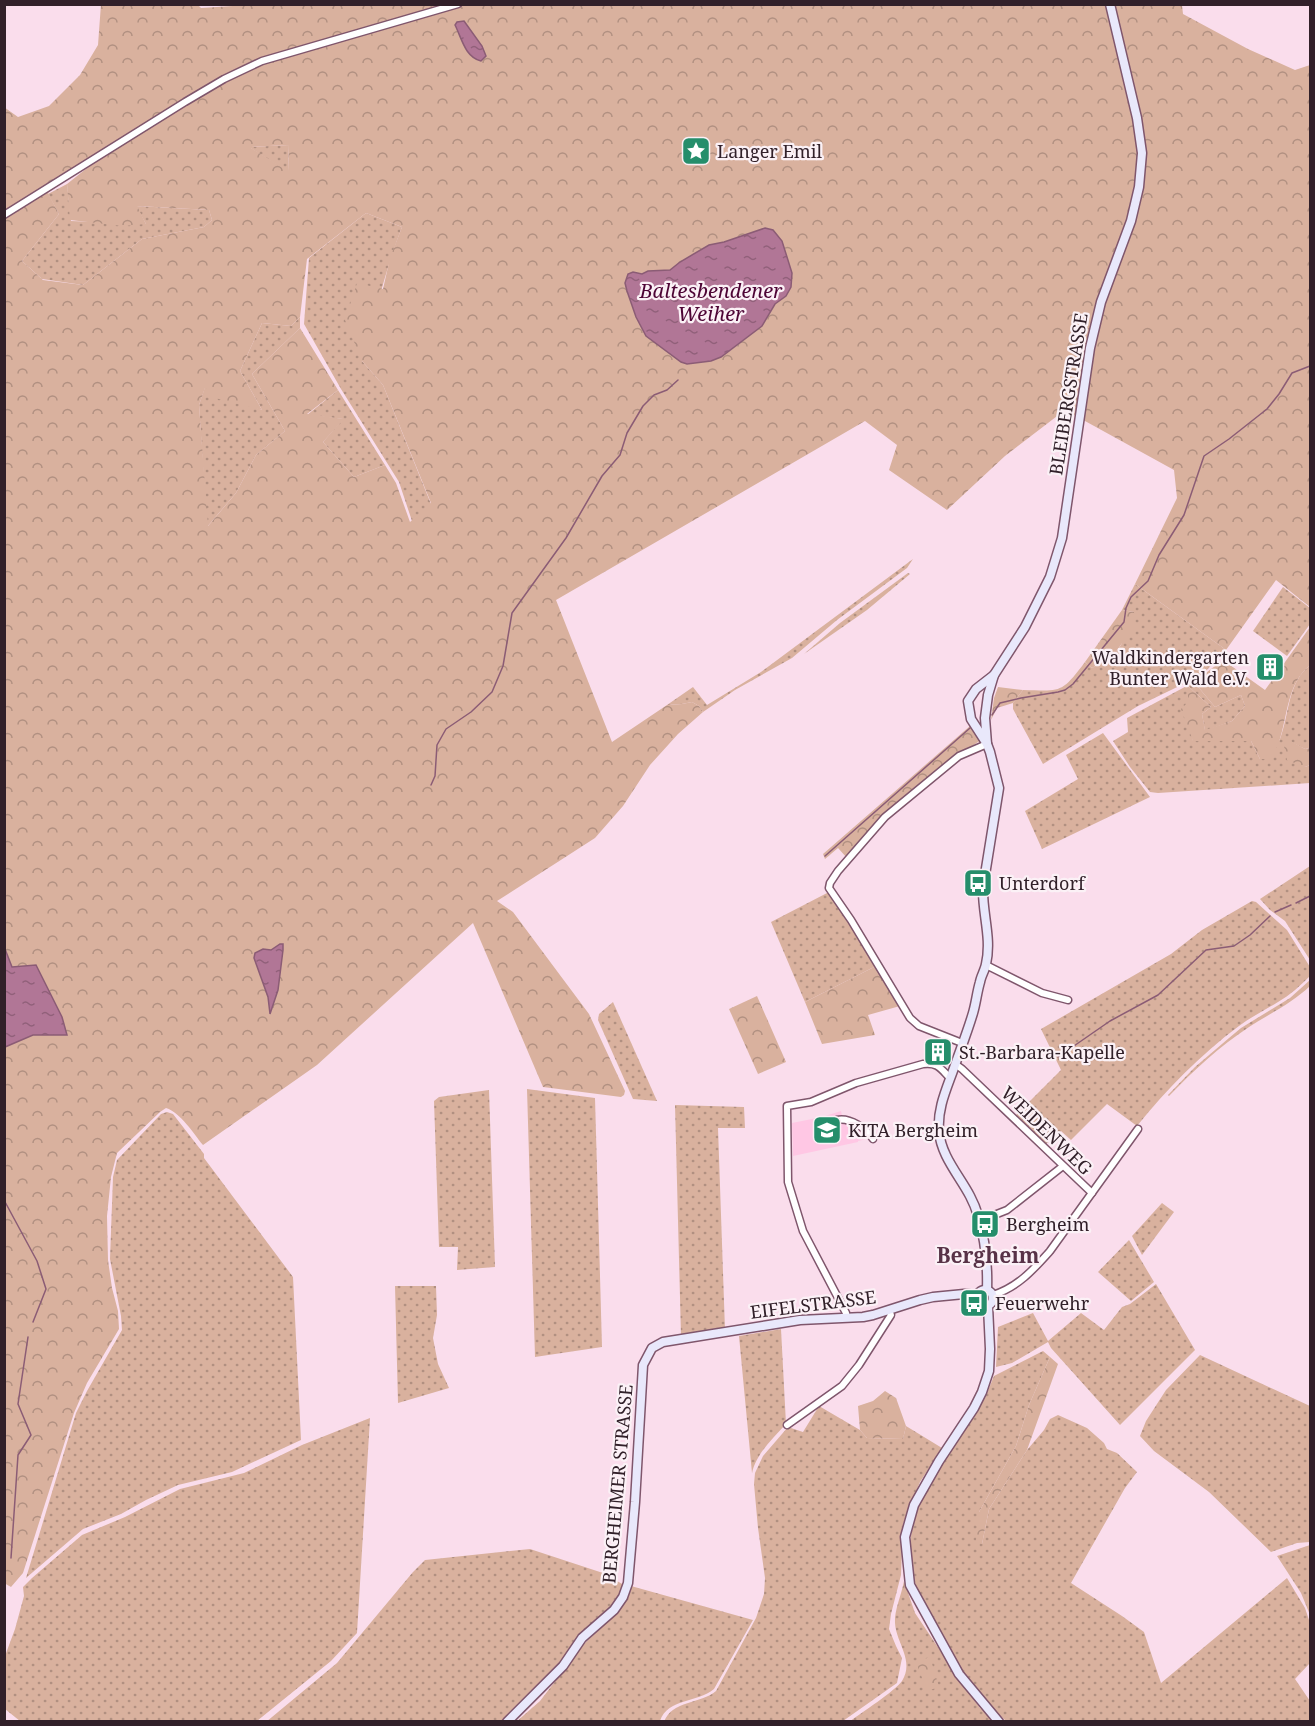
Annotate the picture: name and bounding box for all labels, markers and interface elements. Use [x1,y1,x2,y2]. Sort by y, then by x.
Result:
place icon: Langer Emil [680,135,712,167]
place label: Langer Emil [717,139,822,163]
water label: Baltesbendener Weiher [639,277,783,327]
street label: BLEIBERGSTRASSE [1043,311,1093,477]
place label: Waldkindergarten Bunter Wald e.V. [1092,645,1249,690]
building icon: Waldkindergarten Bunter Wald e.V. [1254,651,1286,683]
bus stop icon: Unterdorf [962,867,994,899]
place label: Unterdorf [999,871,1086,895]
building icon: St.-Barbara-Kapelle [922,1036,954,1068]
place label: St.-Barbara-Kapelle [959,1040,1125,1064]
street label: WEIDENWEG [996,1081,1098,1180]
school or university icon: KITA Bergheim [811,1114,843,1146]
place label: KITA Bergheim [848,1118,978,1142]
bus stop icon: Bergheim [969,1208,1001,1240]
place label: Bergheim [1006,1212,1089,1236]
district label: Bergheim [937,1241,1040,1269]
street label: EIFELSTRASSE [749,1284,877,1324]
bus stop icon: Feuerwehr [958,1287,990,1319]
place label: Feuerwehr [995,1291,1090,1315]
street label: BERGHEIMER STRASSE [596,1383,638,1585]

